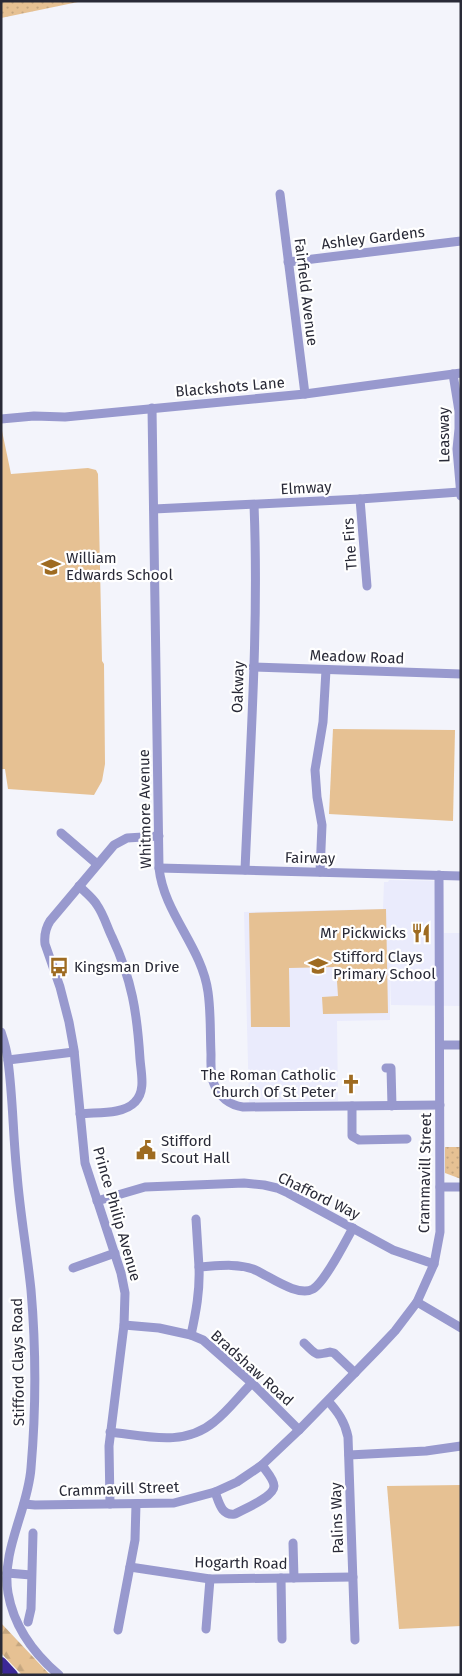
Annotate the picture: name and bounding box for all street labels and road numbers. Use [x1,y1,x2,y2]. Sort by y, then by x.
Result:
street label: Ashley Gardens [320,223,426,253]
street label: Fairfield Avenue [290,237,322,347]
street label: Blackshots Lane [175,373,285,401]
street label: Leasway [435,406,453,463]
street label: Elmway [280,478,333,498]
street label: The Firs [339,517,361,571]
street label: Meadow Road [309,646,405,668]
street label: Oakway [228,660,248,713]
street label: Whitmore Avenue [135,749,155,869]
street label: Fairway [285,849,336,867]
street label: Crammavill Street [415,1112,435,1233]
street label: Prince Philip Avenue [89,1145,145,1283]
street label: Chafford Way [275,1168,364,1224]
street label: Stifford Clays Road [8,1298,28,1426]
street label: Bradshaw Road [207,1326,297,1410]
street label: Crammavill Street [59,1478,180,1500]
street label: Palins Way [327,1481,347,1554]
street label: Hogarth Road [194,1553,288,1573]

